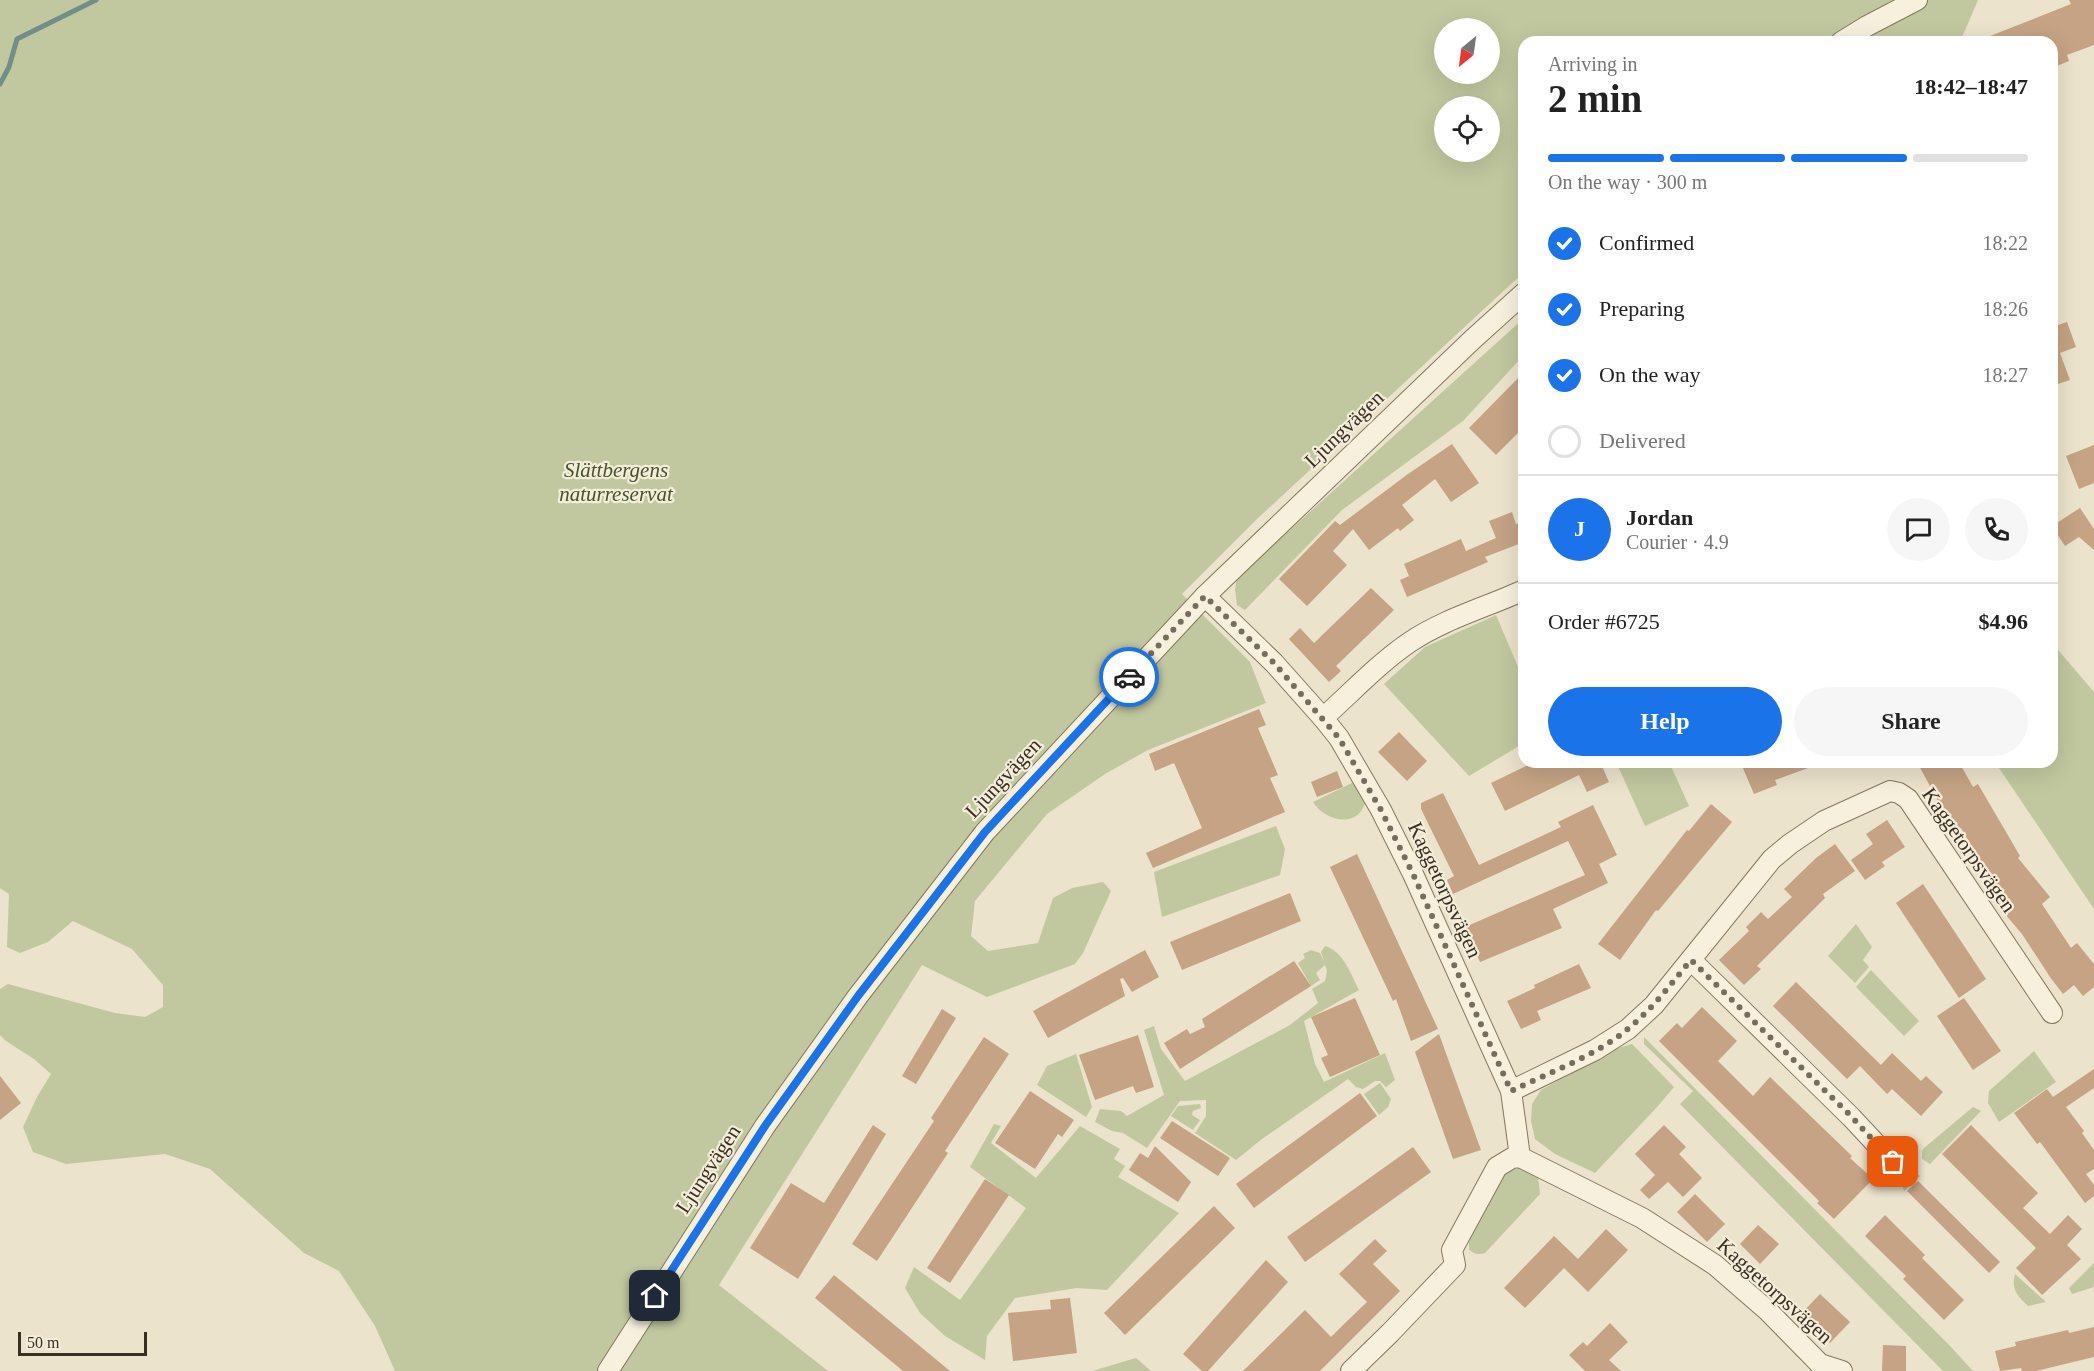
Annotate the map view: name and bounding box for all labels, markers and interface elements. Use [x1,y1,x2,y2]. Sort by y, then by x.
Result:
north arrow [1434,18,1500,84]
map controls [1434,18,1500,162]
text: Arriving in [1548,53,1637,75]
text: 18:42–18:47 [1914,74,2028,99]
text: 2 min [1548,77,1642,120]
button: locate [1434,96,1500,162]
text: On the way · 300 m [1548,171,1707,193]
icon: check [1548,227,1581,260]
text: Confirmed [1599,230,1694,255]
text: 18:22 [1982,232,2028,254]
icon: check [1548,293,1581,326]
text: Preparing [1599,296,1685,321]
text: 18:26 [1982,298,2028,320]
icon: check [1548,359,1581,392]
text: On the way [1599,362,1700,387]
text: 18:27 [1982,364,2028,386]
street label: Ljungvägen [1300,385,1389,472]
text: Delivered [1599,428,1686,453]
park label: Slättbergens naturreservat [559,458,674,506]
button: chat [1887,498,1950,561]
button: phone [1965,498,2028,561]
text: Jordan [1626,505,1693,530]
text: J [1574,516,1585,541]
text: Courier · 4.9 [1626,531,1729,553]
text: Order #6725 [1548,609,1660,634]
text: $4.96 [1979,609,2028,634]
courier [1099,647,1159,707]
icon: car [1113,661,1146,694]
button: Help [1548,687,1782,756]
button: Share [1794,687,2028,756]
street label: Ljungvägen [960,733,1046,823]
street label: Kaggetorpsvägen [1917,783,2021,917]
street label: Kaggetorpsvägen [1403,818,1487,962]
street label: Ljungvägen [671,1120,746,1218]
pin [1867,1136,1918,1187]
icon: bag [1876,1145,1909,1178]
street label: Kaggetorpsvägen [1712,1233,1838,1349]
pin [629,1270,680,1321]
icon: home [638,1279,671,1312]
scale bar [18,1329,147,1356]
text: 50 m [27,1334,59,1351]

